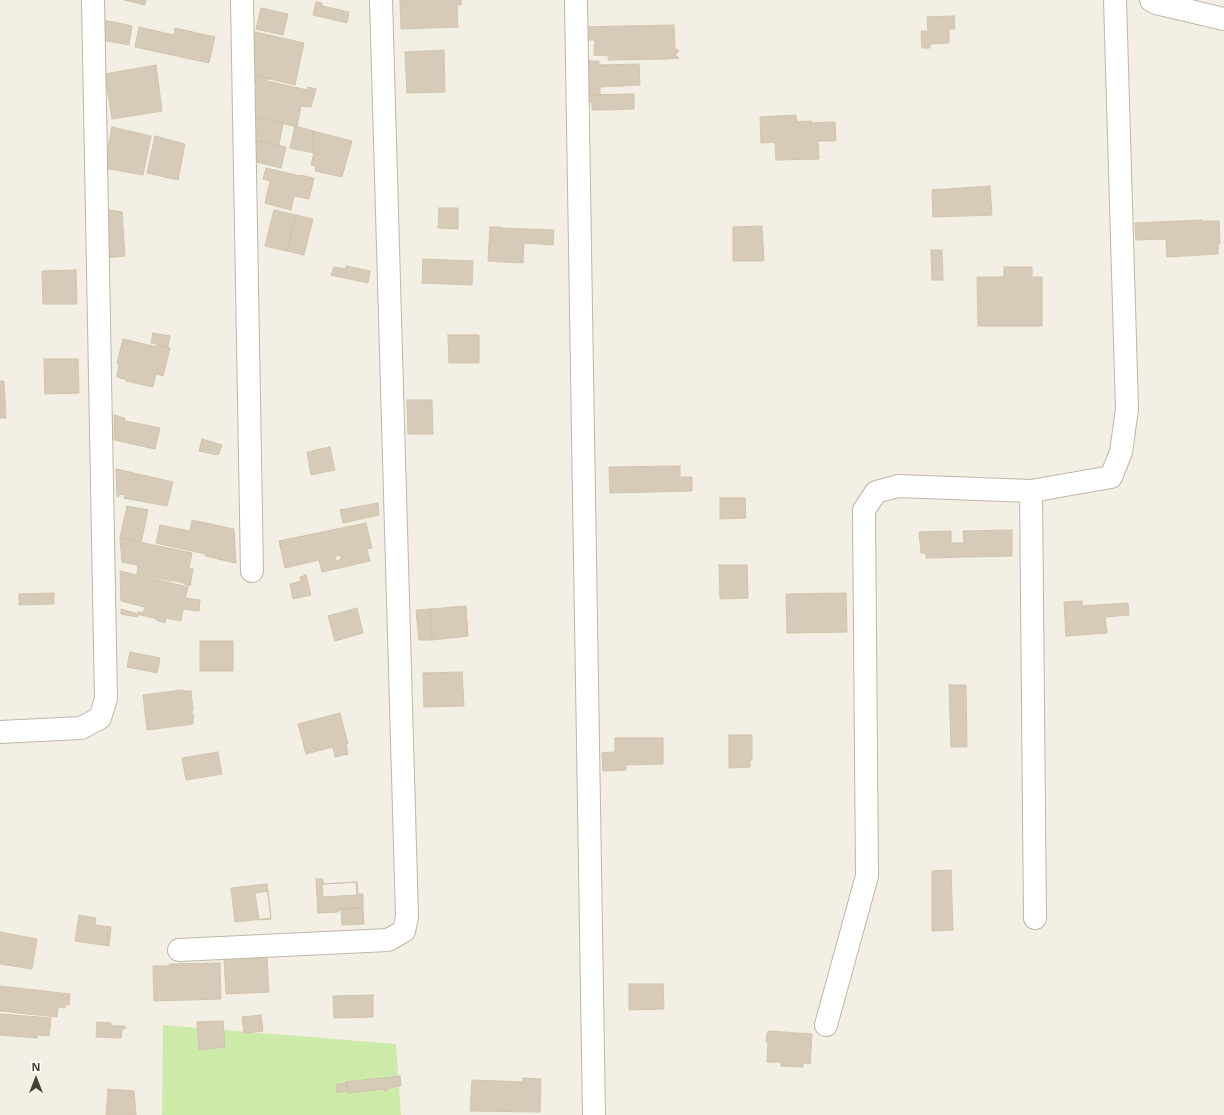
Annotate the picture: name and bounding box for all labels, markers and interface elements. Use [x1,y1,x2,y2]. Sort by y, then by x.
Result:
north arrow [16,1059,56,1099]
text: N [32,1059,40,1074]

